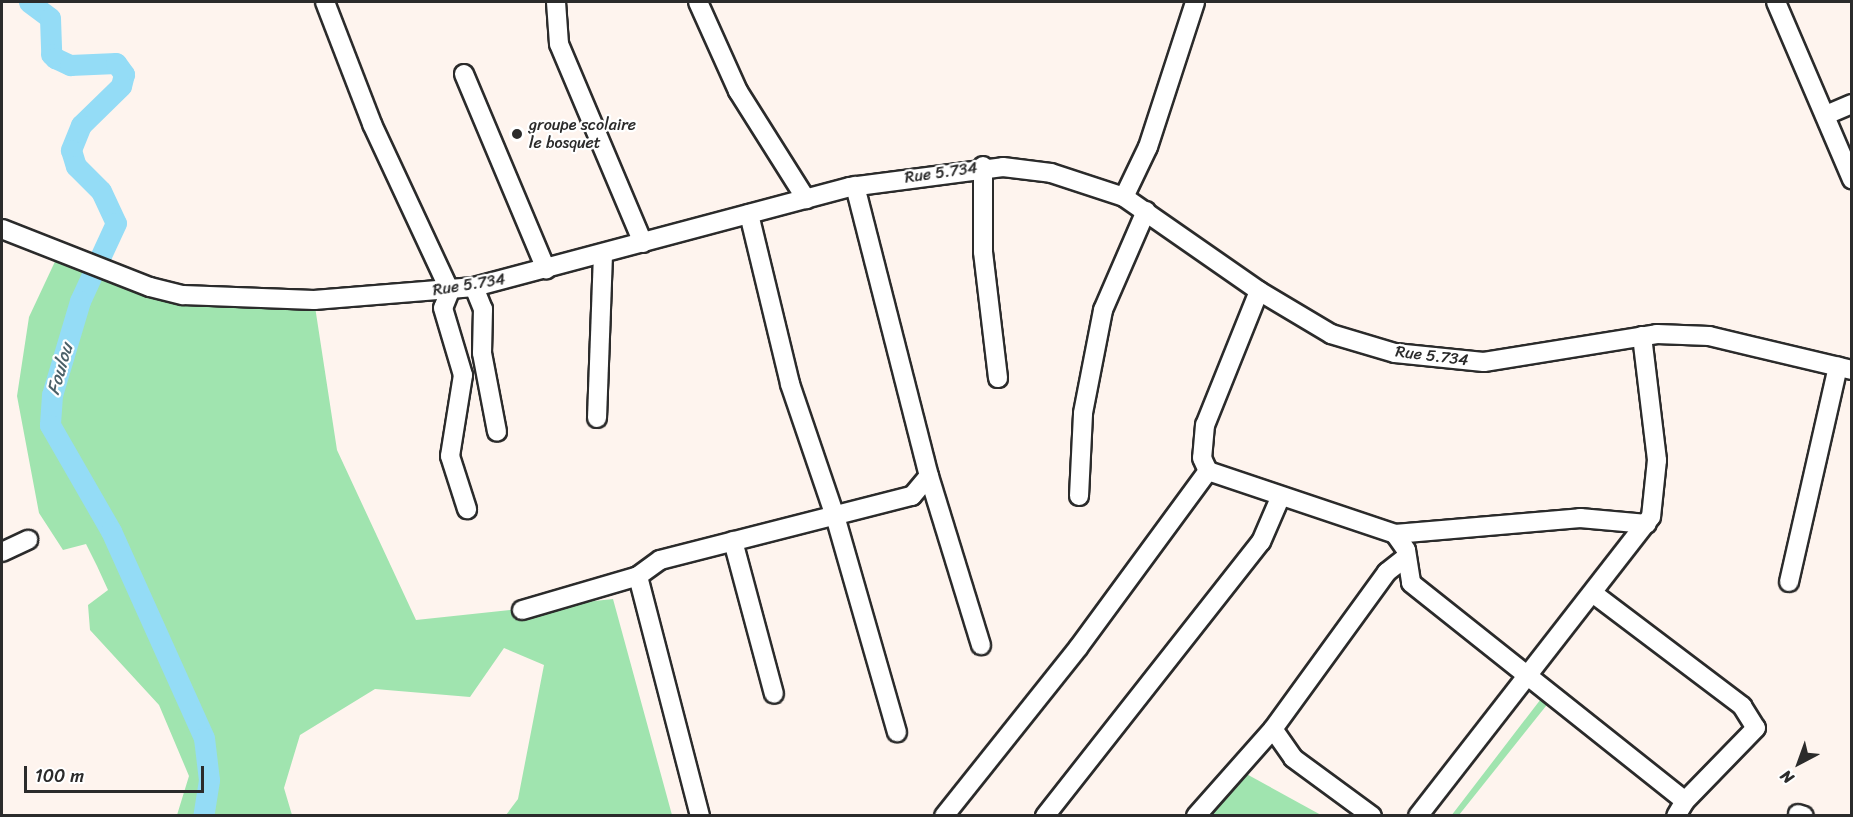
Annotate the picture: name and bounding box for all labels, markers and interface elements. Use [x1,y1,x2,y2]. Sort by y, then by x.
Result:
place label: groupe scolaire le bosquet [529,115,636,153]
marker: groupe scolaire le bosquet [510,127,524,141]
street label: Rue 5.734 [903,158,979,188]
street label: Rue 5.734 [431,270,507,300]
water label: Foulou [42,341,78,397]
street label: Rue 5.734 [1395,342,1469,370]
north arrow [1769,733,1829,793]
scale bar [27,754,207,792]
text: 100 m [35,760,84,792]
text: N [1773,762,1801,792]

